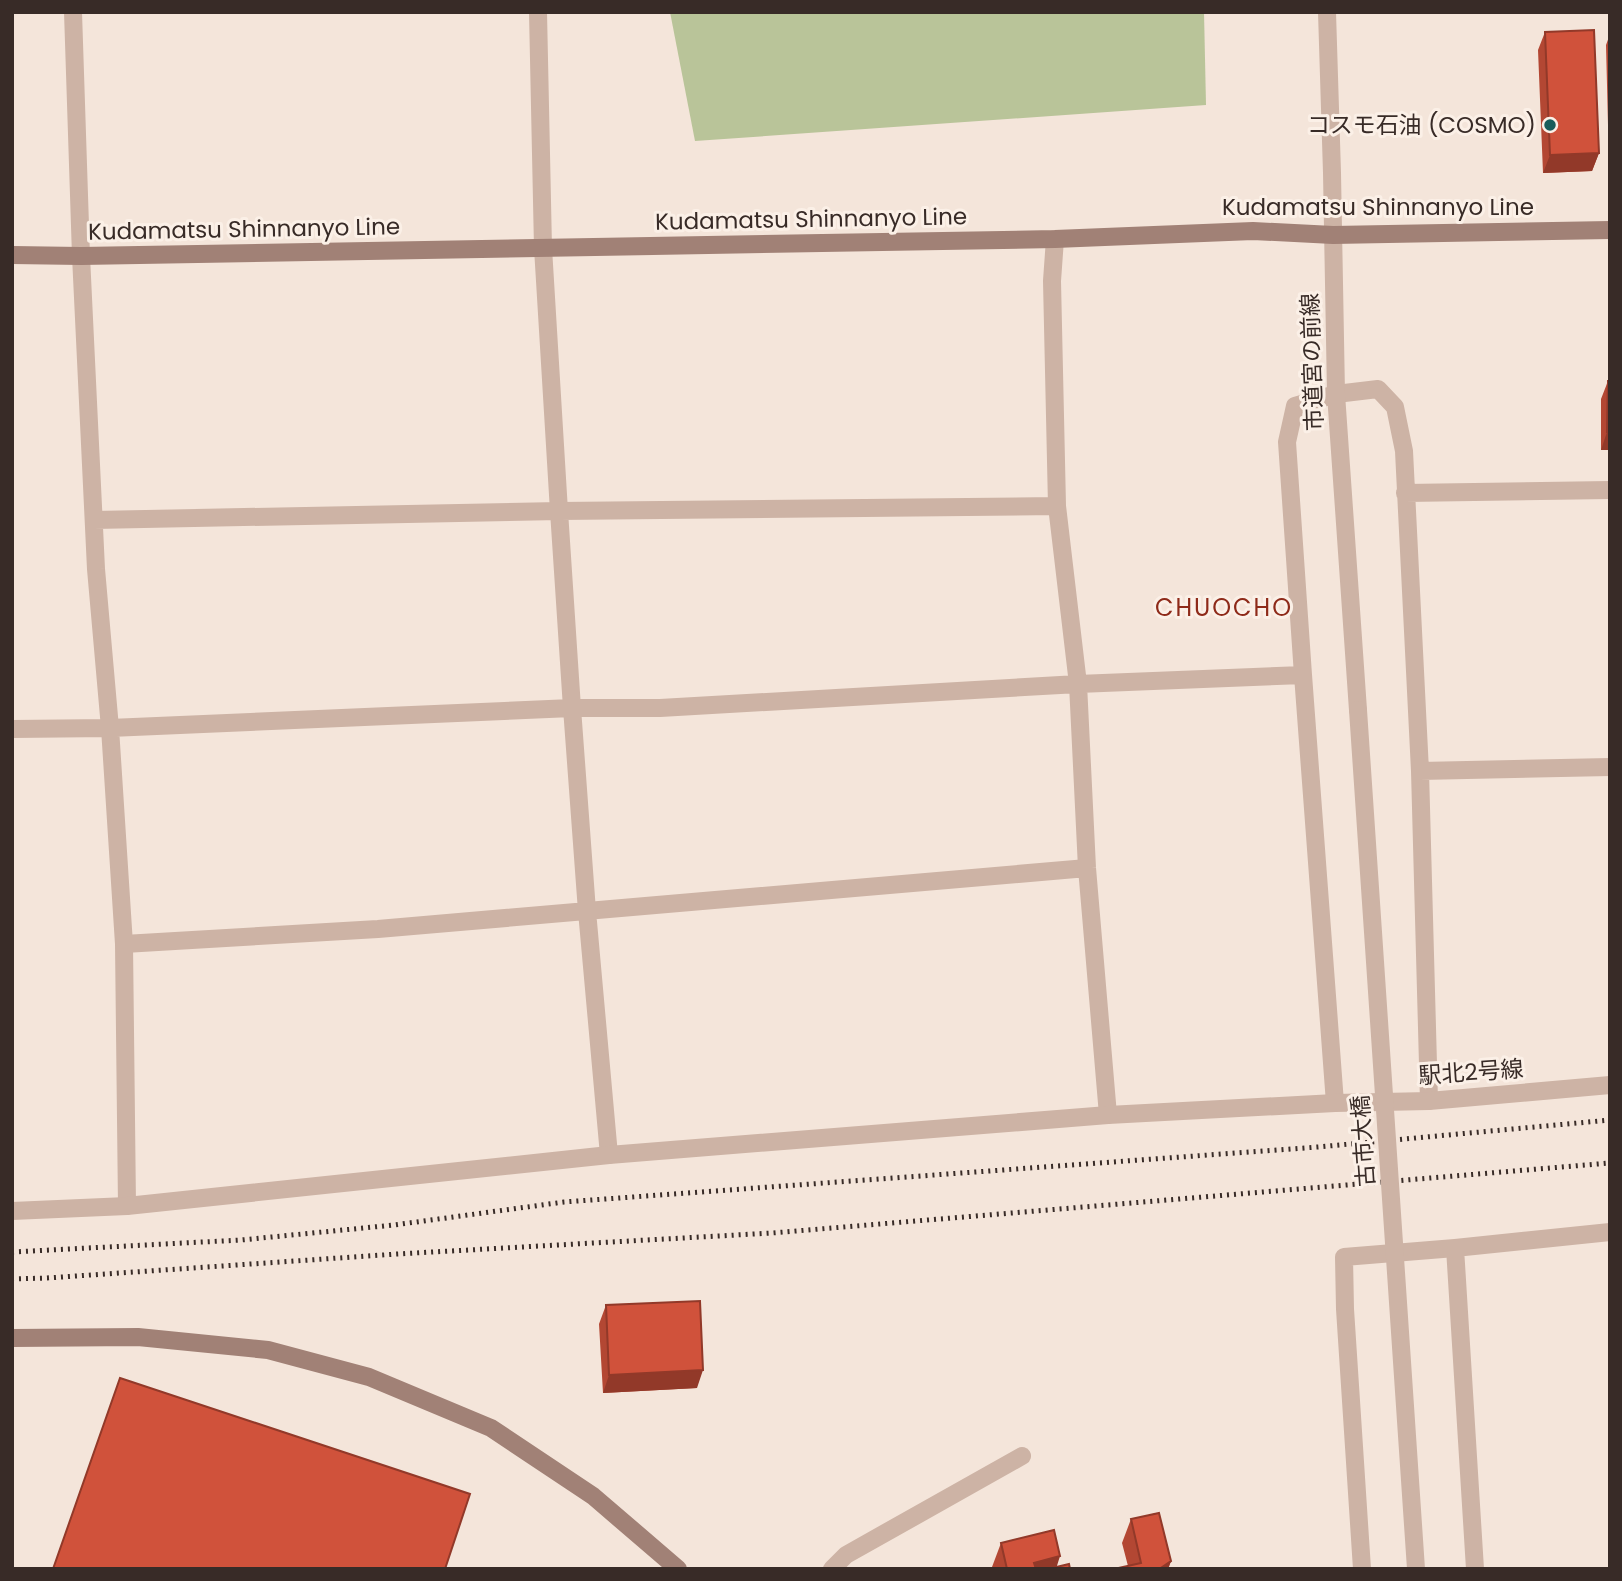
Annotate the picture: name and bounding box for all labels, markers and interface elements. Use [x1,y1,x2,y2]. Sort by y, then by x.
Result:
place label: コスモ石油 (COSMO) [1307,109,1536,141]
marker: コスモ石油 (COSMO) [1542,117,1558,133]
street label: Kudamatsu Shinnanyo Line [1222,191,1534,223]
street label: Kudamatsu Shinnanyo Line [655,200,967,238]
street label: Kudamatsu Shinnanyo Line [88,210,400,248]
street label: 市道宮の前線 [1294,292,1330,432]
district label: CHUOCHO [1155,591,1293,624]
street label: 駅北2号線 [1417,1052,1525,1092]
street label: 古市大橋 [1344,1094,1382,1188]

